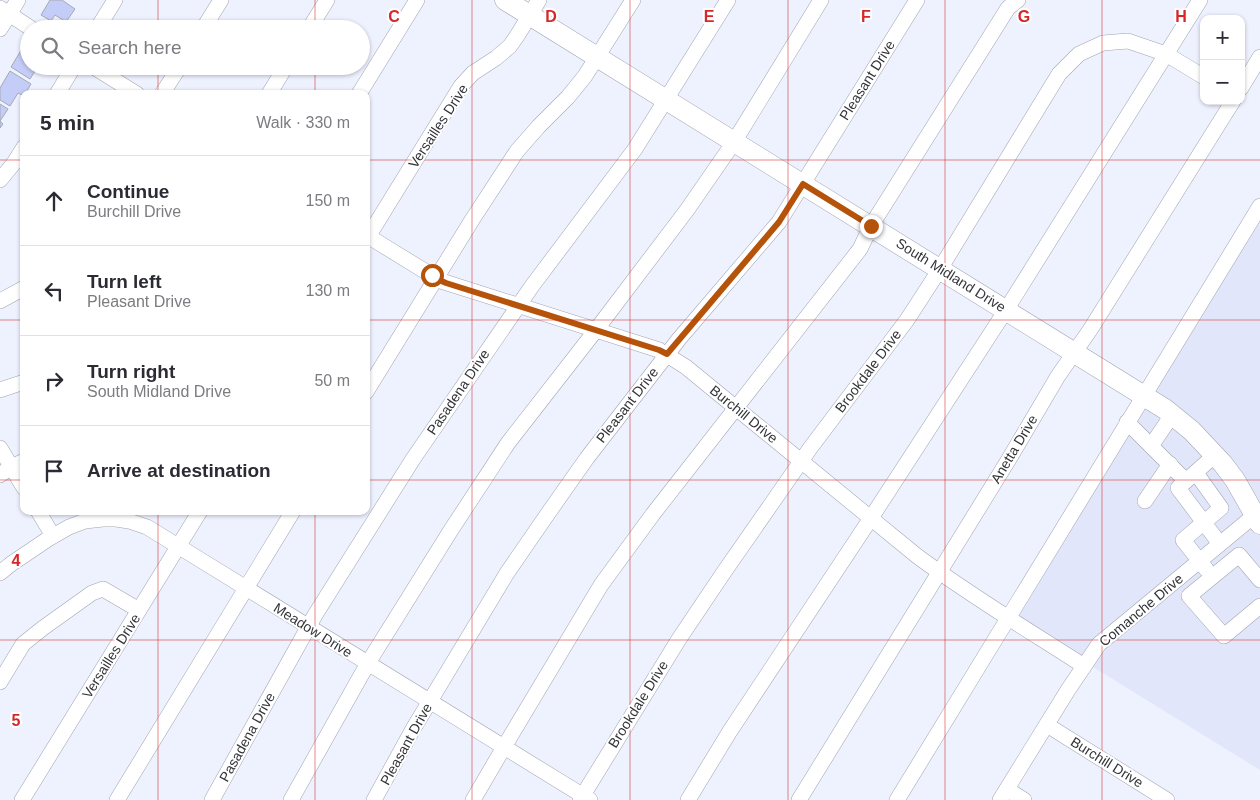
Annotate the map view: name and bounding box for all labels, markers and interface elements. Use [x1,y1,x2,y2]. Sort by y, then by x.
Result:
text: C [388,8,400,25]
text: D [545,8,557,25]
text: E [704,8,715,25]
text: F [861,8,871,25]
text: G [1018,8,1030,25]
text: H [1175,8,1187,25]
map controls [1200,15,1245,105]
button: + [1200,15,1245,60]
search box [20,20,370,75]
icon: search [38,34,66,62]
text: Search here [78,37,182,58]
street label: Pleasant Drive [836,37,898,123]
button: − [1200,60,1245,105]
street label: Versailles Drive [405,81,471,171]
text: 5 min [40,111,95,134]
text: Walk · 330 m [256,114,350,131]
text: Continue [87,181,169,202]
icon: ahead [40,187,68,215]
text: 150 m [306,192,350,209]
text: Burchill Drive [87,203,181,220]
route end [860,215,883,238]
street label: South Midland Drive [893,235,1009,315]
route start [421,264,444,287]
text: Turn left [87,271,162,292]
icon: left [40,277,68,305]
text: 130 m [306,282,350,299]
text: Pleasant Drive [87,293,191,310]
street label: Brookdale Drive [832,326,904,416]
street label: Pasadena Drive [424,346,493,438]
text: Turn right [87,361,175,382]
street label: Pleasant Drive [593,364,661,446]
icon: right [40,367,68,395]
text: 50 m [314,372,350,389]
street label: Burchill Drive [707,382,781,446]
text: South Midland Drive [87,383,231,400]
street label: Anetta Drive [987,412,1041,486]
icon: arrive [40,457,68,485]
text: Arrive at destination [87,460,271,481]
text: 4 [12,552,21,569]
street label: Comanche Drive [1096,570,1186,650]
street label: Meadow Drive [271,600,355,661]
street label: Versailles Drive [79,611,143,701]
street label: Brookdale Drive [605,657,671,750]
street label: Pasadena Drive [216,689,278,784]
street label: Pleasant Drive [377,700,435,788]
text: 5 [12,712,21,729]
street label: Burchill Drive [1068,733,1146,791]

